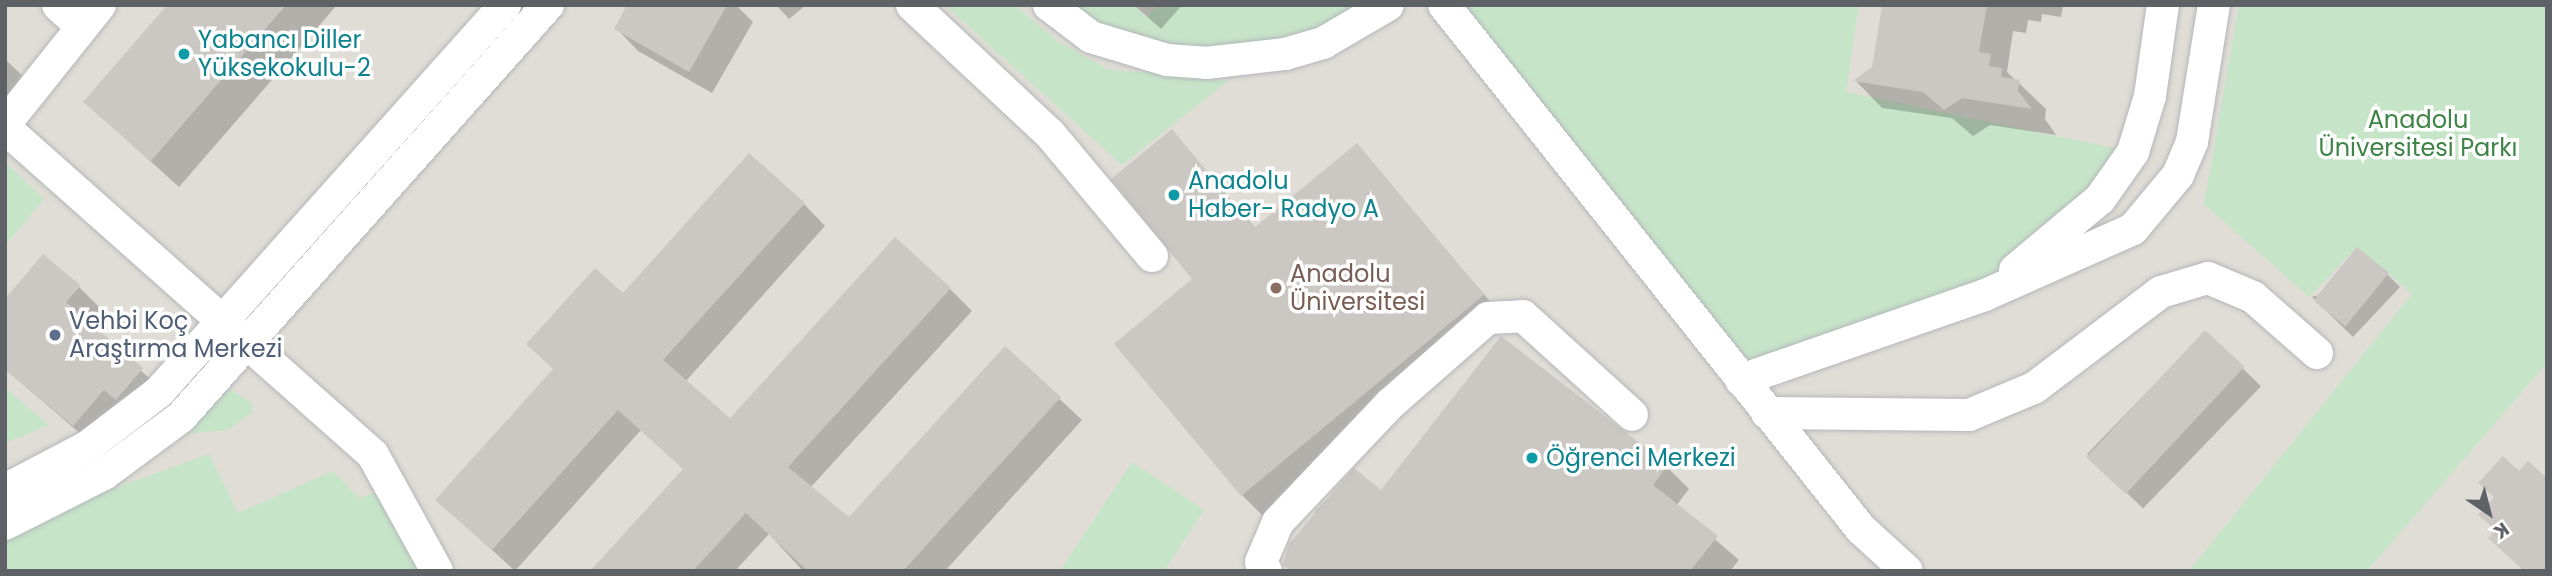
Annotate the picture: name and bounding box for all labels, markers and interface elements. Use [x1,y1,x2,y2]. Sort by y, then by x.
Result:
place label: Yabancı Diller Yüksekokulu-2 [198,26,371,82]
marker: Yabancı Diller Yüksekokulu-2 [176,46,192,62]
park label: Anadolu Üniversitesi Parkı [2319,106,2517,162]
place label: Anadolu Haber- Radyo A [1188,167,1379,223]
marker: Anadolu Haber- Radyo A [1166,187,1182,203]
place label: Anadolu Üniversitesi [1290,260,1425,316]
marker: Anadolu Üniversitesi [1268,280,1284,296]
place label: Vehbi Koç Araştırma Merkezi [69,307,282,363]
marker: Vehbi Koç Araştırma Merkezi [47,327,63,343]
place label: Öğrenci Merkezi [1546,444,1736,472]
marker: Öğrenci Merkezi [1524,450,1540,466]
north arrow [2454,478,2524,548]
text: K [2488,516,2515,545]

